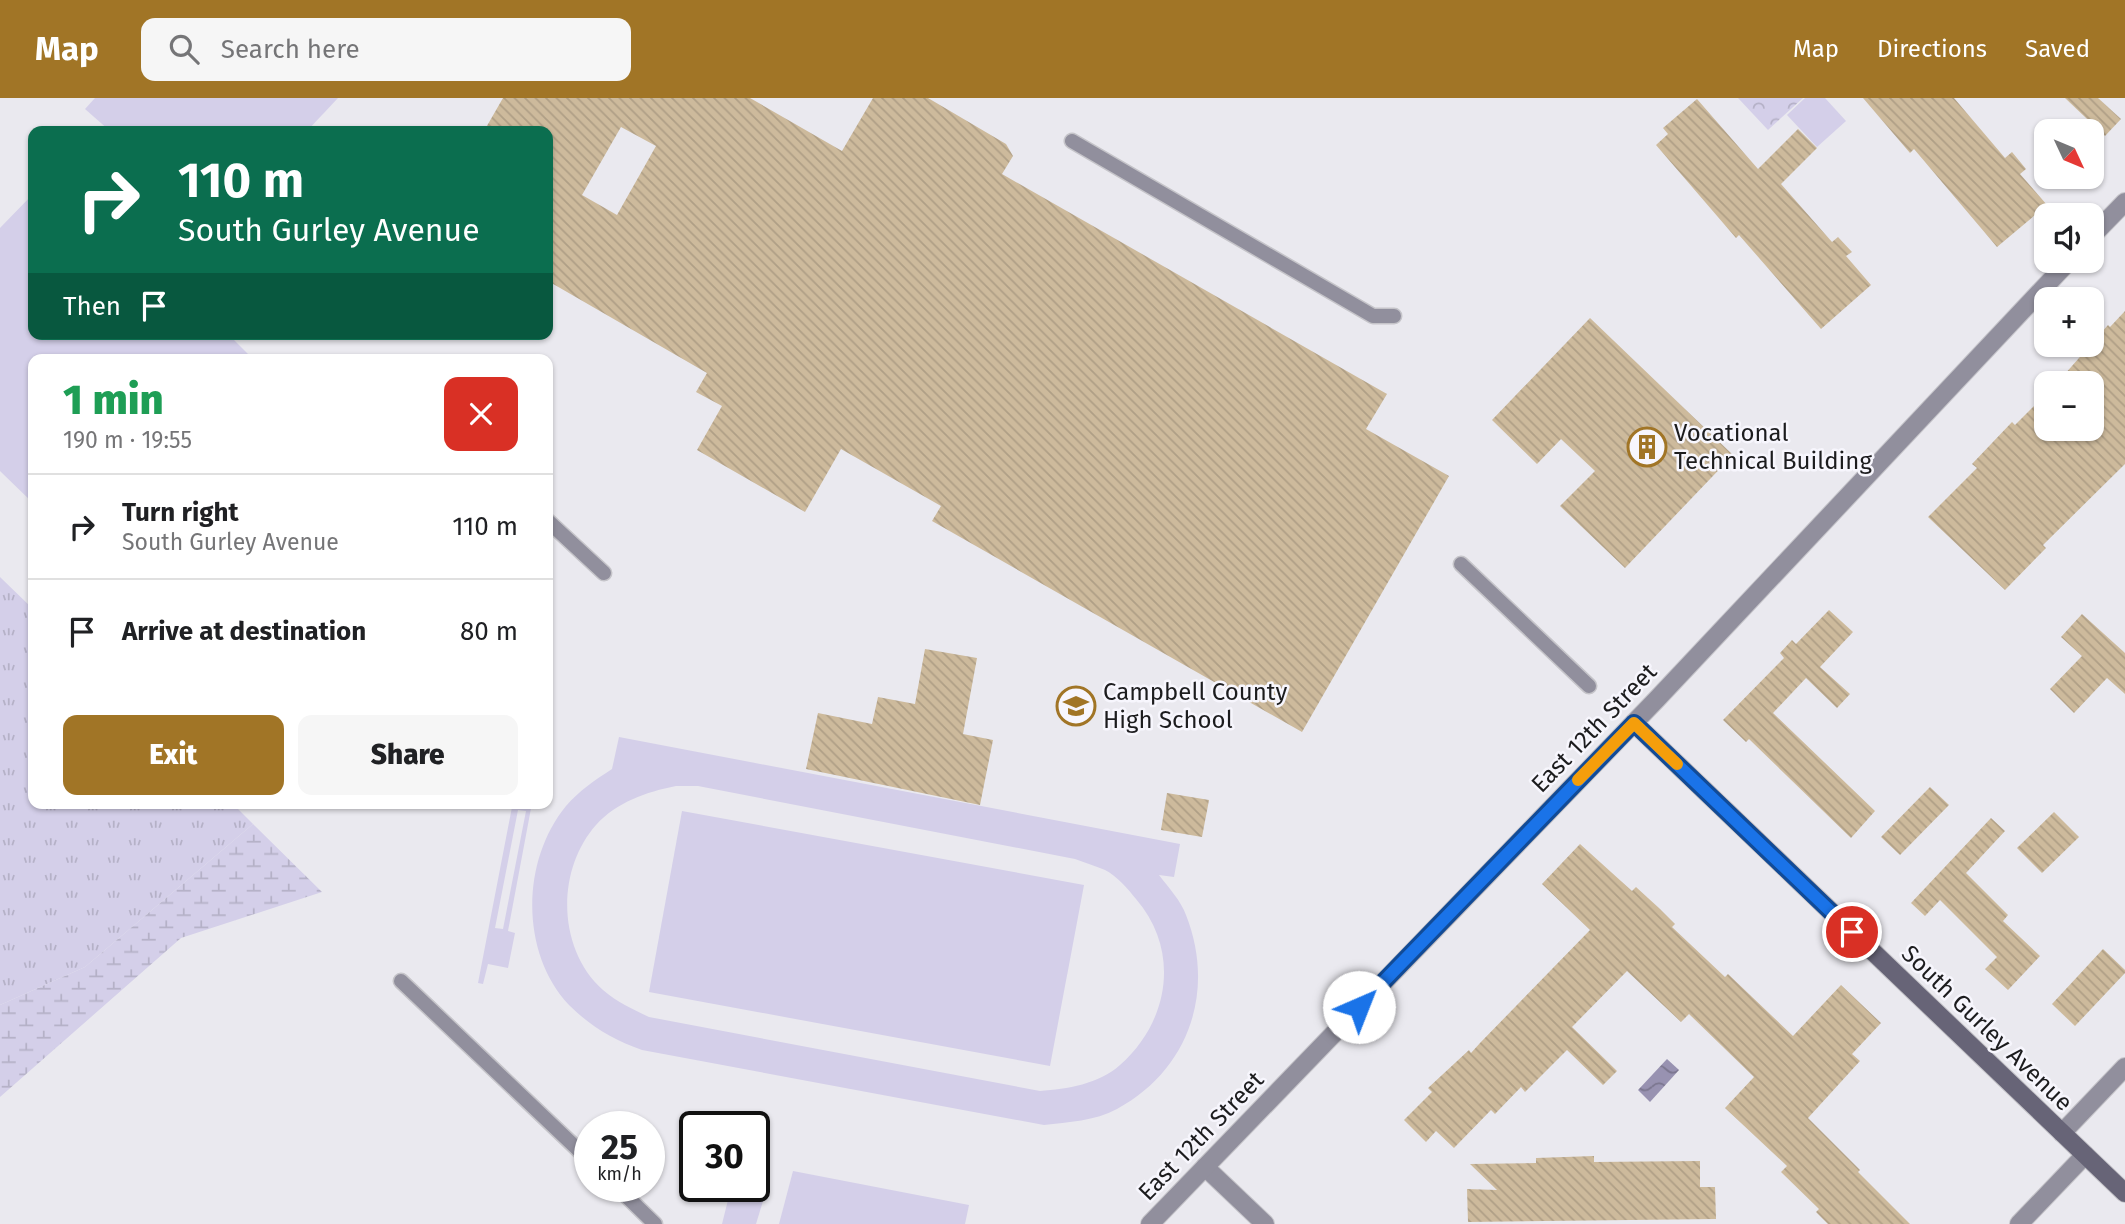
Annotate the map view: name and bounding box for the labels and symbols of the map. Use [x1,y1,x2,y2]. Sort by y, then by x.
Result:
north arrow [2034,119,2104,189]
place label: Vocational Technical Building [1674,419,1872,475]
building icon: Vocational Technical Building [1626,426,1668,468]
street label: East 12th Street [1526,658,1663,798]
place label: Campbell County High School [1103,678,1287,734]
school or university icon: Campbell County High School [1055,685,1097,727]
pin [1822,902,1882,962]
street label: South Gurley Avenue [1896,939,2078,1117]
position arrow [1322,970,1396,1044]
street label: East 12th Street [1133,1066,1270,1206]
speed limit sign: 30 [679,1111,770,1202]

